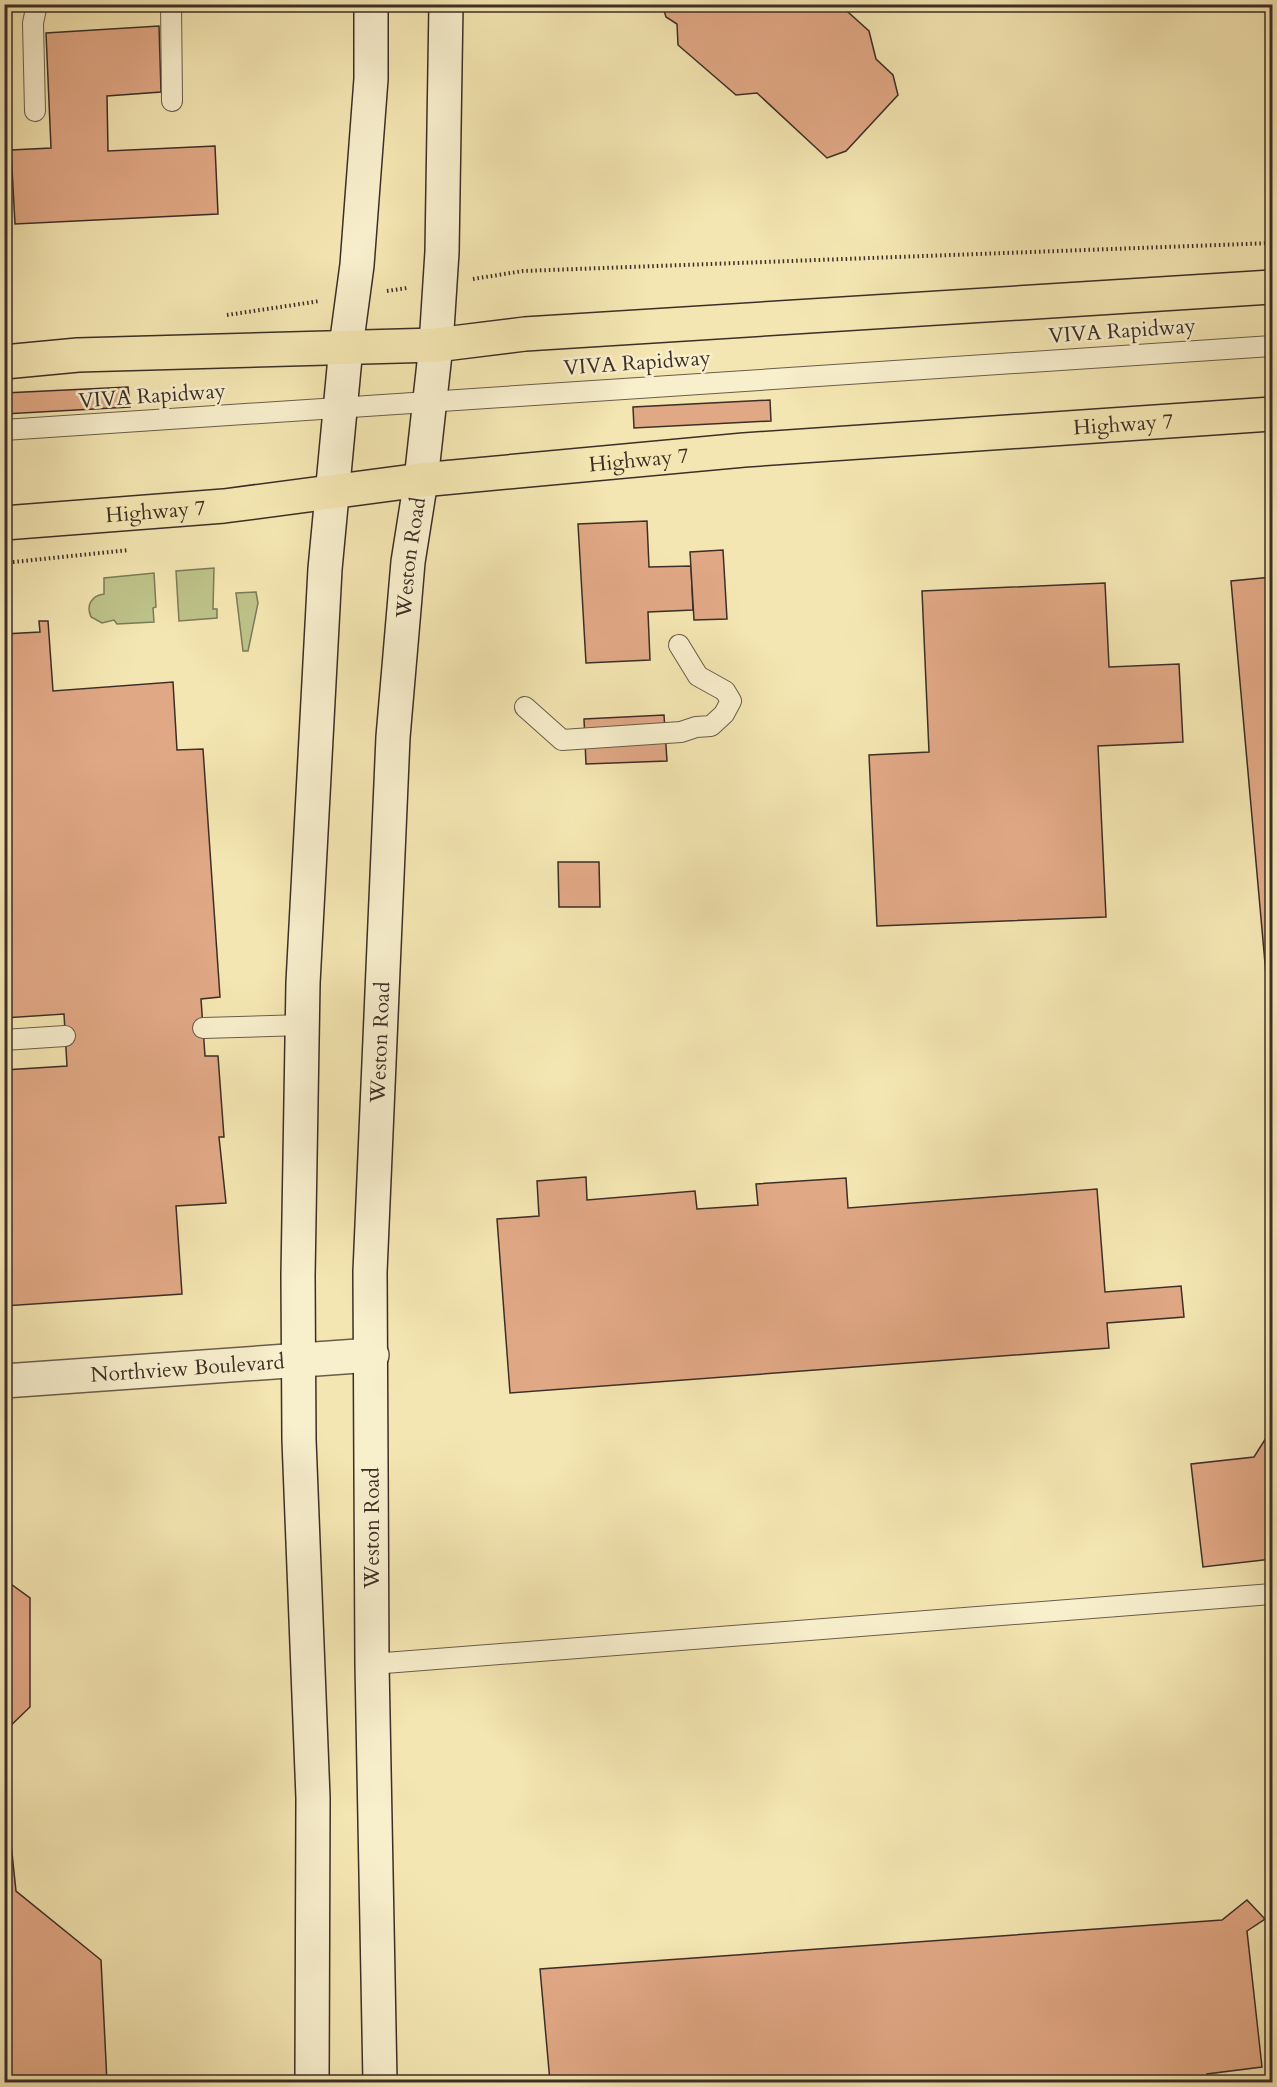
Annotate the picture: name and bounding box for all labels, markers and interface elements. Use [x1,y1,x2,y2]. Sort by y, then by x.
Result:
street label: VIVA Rapidway [1047,311,1197,351]
street label: VIVA Rapidway [562,343,712,383]
street label: VIVA Rapidway [77,376,227,416]
street label: Highway 7 [1072,406,1175,442]
street label: Highway 7 [587,441,690,479]
street label: Highway 7 [104,493,207,530]
street label: Weston Road [389,495,433,620]
street label: Weston Road [363,981,397,1105]
street label: Northview Boulevard [90,1347,285,1389]
street label: Weston Road [358,1467,387,1590]

